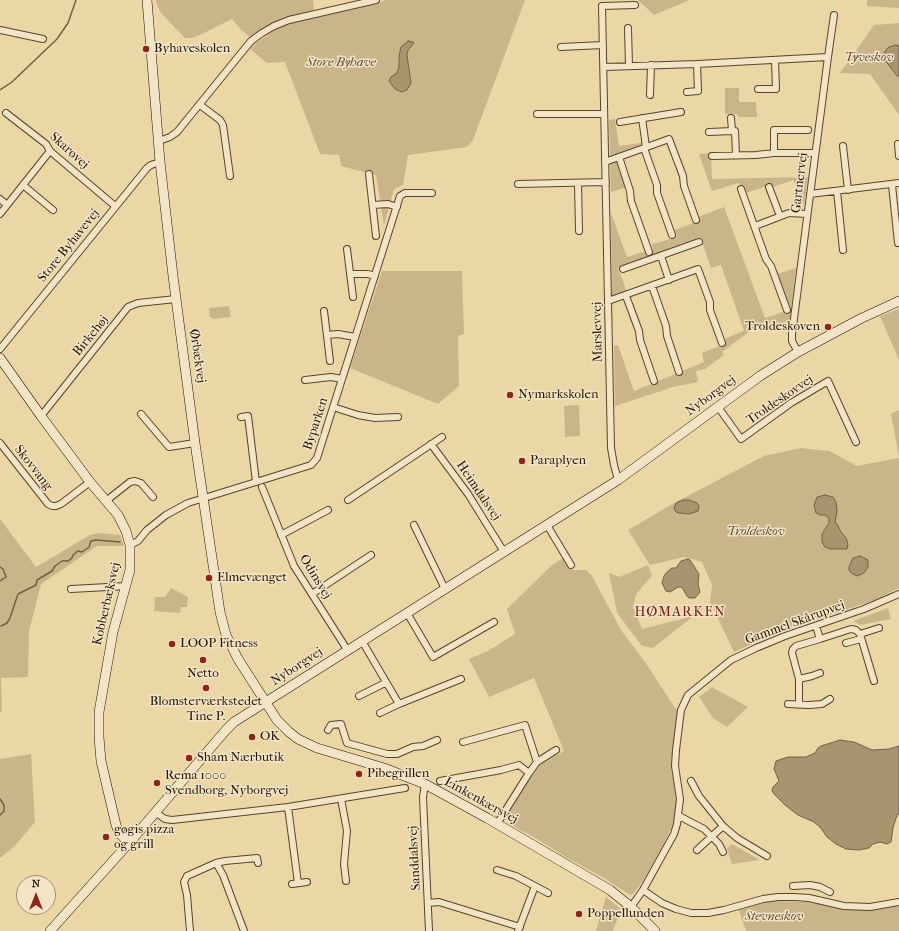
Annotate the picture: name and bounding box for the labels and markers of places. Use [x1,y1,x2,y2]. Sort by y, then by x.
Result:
place label: Byhaveskolen [154,41,230,57]
marker: Byhaveskolen [141,44,151,54]
place label: Troldeskoven [745,319,820,335]
marker: Troldeskoven [823,322,833,332]
place label: Nymarkskolen [518,387,599,403]
marker: Nymarkskolen [505,390,515,400]
place label: Paraplyen [530,453,586,469]
marker: Paraplyen [517,456,527,466]
place label: Elmevænget [217,570,287,586]
marker: Elmevænget [204,573,214,583]
place label: LOOP Fitness [180,636,258,652]
marker: LOOP Fitness [167,639,177,649]
marker: Netto [198,655,208,665]
place label: Netto [187,666,219,682]
marker: Blomsterværkstedet Tine P. [201,683,211,693]
place label: Blomsterværkstedet Tine P. [150,694,262,725]
place label: OK [260,729,280,745]
marker: OK [247,732,257,742]
place label: Sham Nærbutik [197,750,284,766]
marker: Sham Nærbutik [184,753,194,763]
place label: Pibegrillen [367,766,429,782]
place label: Rema 1000 Svendborg, Nyborgvej [165,768,288,799]
marker: Pibegrillen [354,769,364,779]
marker: Rema 1000 Svendborg, Nyborgvej [152,778,162,788]
place label: gøgis pizza og grill [114,822,174,853]
marker: gøgis pizza og grill [101,832,111,842]
place label: Poppellunden [587,906,665,922]
marker: Poppellunden [574,909,584,919]

